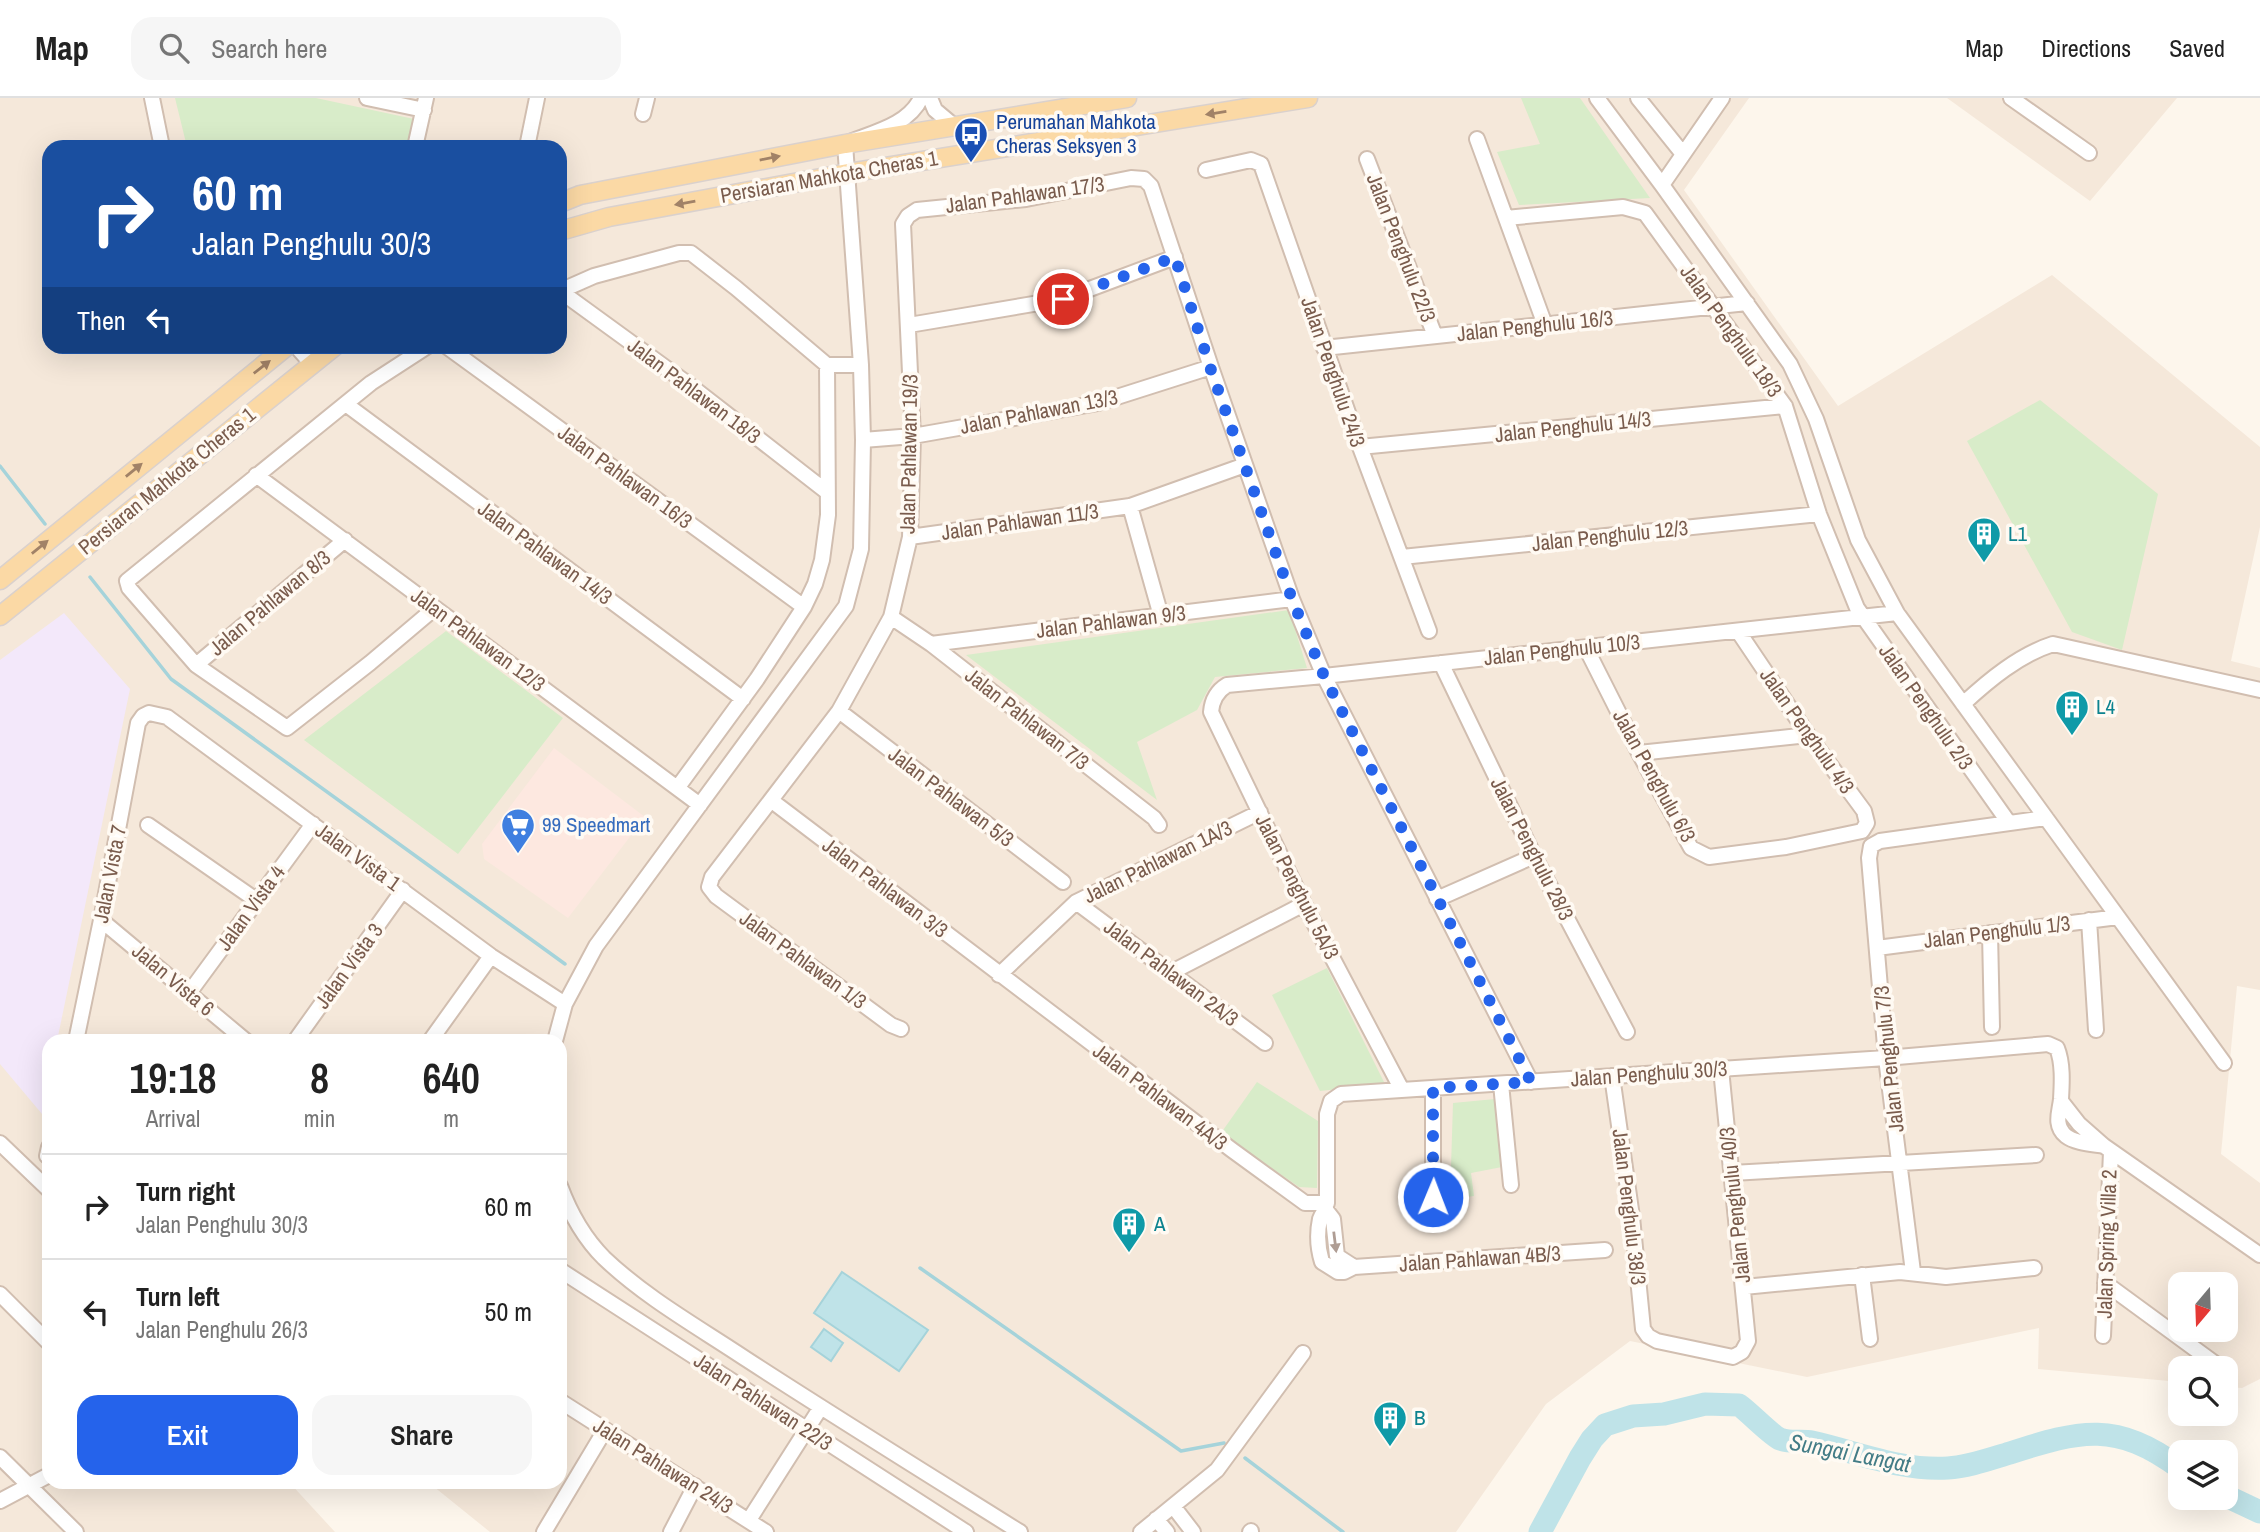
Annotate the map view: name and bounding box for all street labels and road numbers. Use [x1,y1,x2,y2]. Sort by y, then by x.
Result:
street label: Persiaran Mahkota Cheras 1 [718,143,940,210]
street label: Jalan Pahlawan 17/3 [944,169,1106,220]
street label: Jalan Penghulu 22/3 [1360,169,1443,326]
street label: Jalan Penghulu 18/3 [1674,259,1789,403]
street label: Jalan Penghulu 24/3 [1294,293,1373,451]
street label: Jalan Penghulu 16/3 [1455,303,1615,348]
street label: Jalan Pahlawan 18/3 [622,331,767,450]
street label: Jalan Pahlawan 19/3 [893,374,924,534]
street label: Jalan Pahlawan 13/3 [958,382,1120,441]
street label: Persiaran Mahkota Cheras 1 [72,400,262,561]
street label: Jalan Penghulu 14/3 [1493,404,1653,449]
street label: Jalan Pahlawan 16/3 [552,418,698,535]
street label: Jalan Pahlawan 14/3 [472,494,618,611]
street label: Jalan Pahlawan 11/3 [939,496,1100,547]
street label: Jalan Penghulu 12/3 [1530,513,1690,558]
street label: Jalan Pahlawan 8/3 [203,543,337,662]
street label: Jalan Pahlawan 12/3 [405,581,551,698]
street label: Jalan Pahlawan 9/3 [1035,598,1187,645]
street label: Jalan Penghulu 10/3 [1482,627,1642,672]
street label: Jalan Penghulu 2/3 [1872,638,1981,775]
street label: Jalan Pahlawan 7/3 [959,661,1095,776]
street label: Jalan Penghulu 4/3 [1753,662,1862,799]
street label: Jalan Penghulu 6/3 [1606,704,1703,847]
street label: Jalan Pahlawan 5/3 [883,740,1020,853]
street label: Jalan Penghulu 28/3 [1484,772,1581,925]
street label: Jalan Penghulu 5A/3 [1248,809,1346,964]
street label: Jalan Pahlawan 1A/3 [1079,813,1237,910]
street label: Jalan Vista 1 [310,816,407,898]
street label: Jalan Vista 7 [86,822,133,925]
street label: Jalan Pahlawan 3/3 [817,831,954,944]
street label: Jalan Vista 4 [210,859,292,956]
street label: Jalan Pahlawan 1/3 [734,904,873,1015]
street label: Jalan Penghulu 1/3 [1922,908,2072,955]
street label: Jalan Pahlawan 2A/3 [1098,912,1245,1033]
street label: Jalan Vista 3 [308,917,390,1014]
street label: Jalan Vista 6 [126,937,221,1023]
street label: Jalan Penghulu 7/3 [1866,984,1911,1134]
street label: Jalan Pahlawan 4A/3 [1087,1036,1234,1157]
street label: Jalan Penghulu 30/3 [1570,1054,1728,1093]
street label: Jalan Penghulu 40/3 [1712,1125,1757,1285]
street label: Jalan Penghulu 38/3 [1606,1127,1653,1287]
street label: Jalan Spring Villa 2 [2089,1169,2124,1319]
street label: Jalan Pahlawan 4B/3 [1398,1238,1562,1279]
street label: Jalan Pahlawan 22/3 [688,1346,838,1457]
street label: Jalan Pahlawan 24/3 [588,1411,739,1520]

